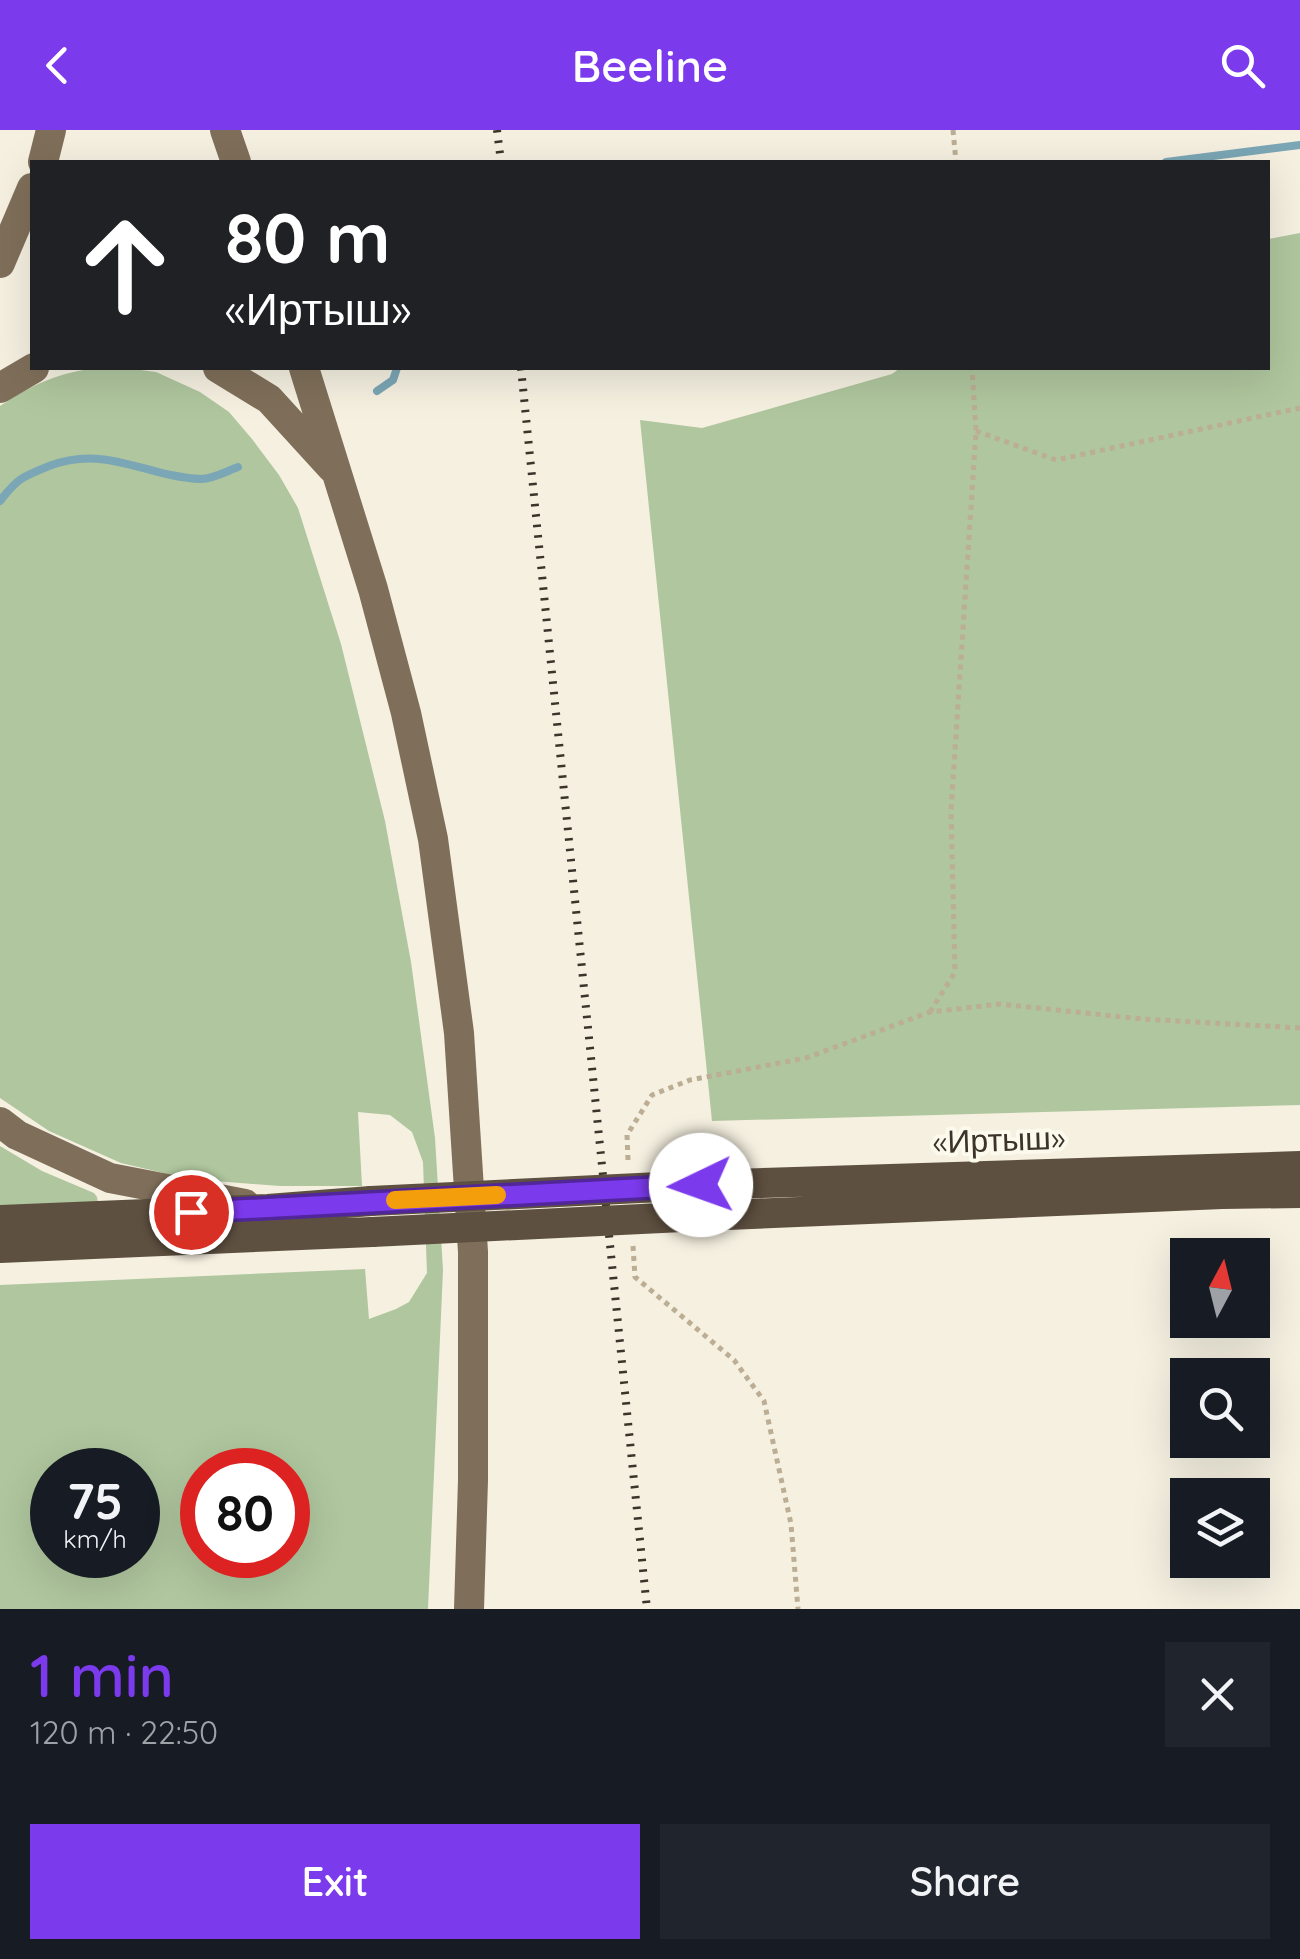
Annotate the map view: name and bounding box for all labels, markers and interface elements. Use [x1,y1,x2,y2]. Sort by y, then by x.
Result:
text: Beeline [572,37,728,93]
icon: back [30,38,85,93]
icon: search [1215,38,1270,93]
text: 80 m [225,193,390,281]
icon: ahead [60,200,190,330]
text: «Иртыш» [225,280,411,336]
street label: «Иртыш» [932,1117,1066,1161]
position arrow [649,1133,753,1237]
pin [149,1170,234,1255]
icon: arrive [164,1185,219,1240]
north arrow [1170,1238,1270,1338]
map controls [1170,1238,1270,1578]
button: search [1170,1358,1270,1458]
speed limit sign: 80 [180,1448,310,1578]
text: 75 [67,1469,123,1532]
button: layers [1170,1478,1270,1578]
text: km/h [63,1523,127,1554]
text: 1 min [30,1637,174,1712]
button: close [1165,1642,1270,1747]
text: 120 m · 22:50 [30,1712,218,1752]
button: Exit [30,1824,640,1939]
button: Share [660,1824,1270,1939]

